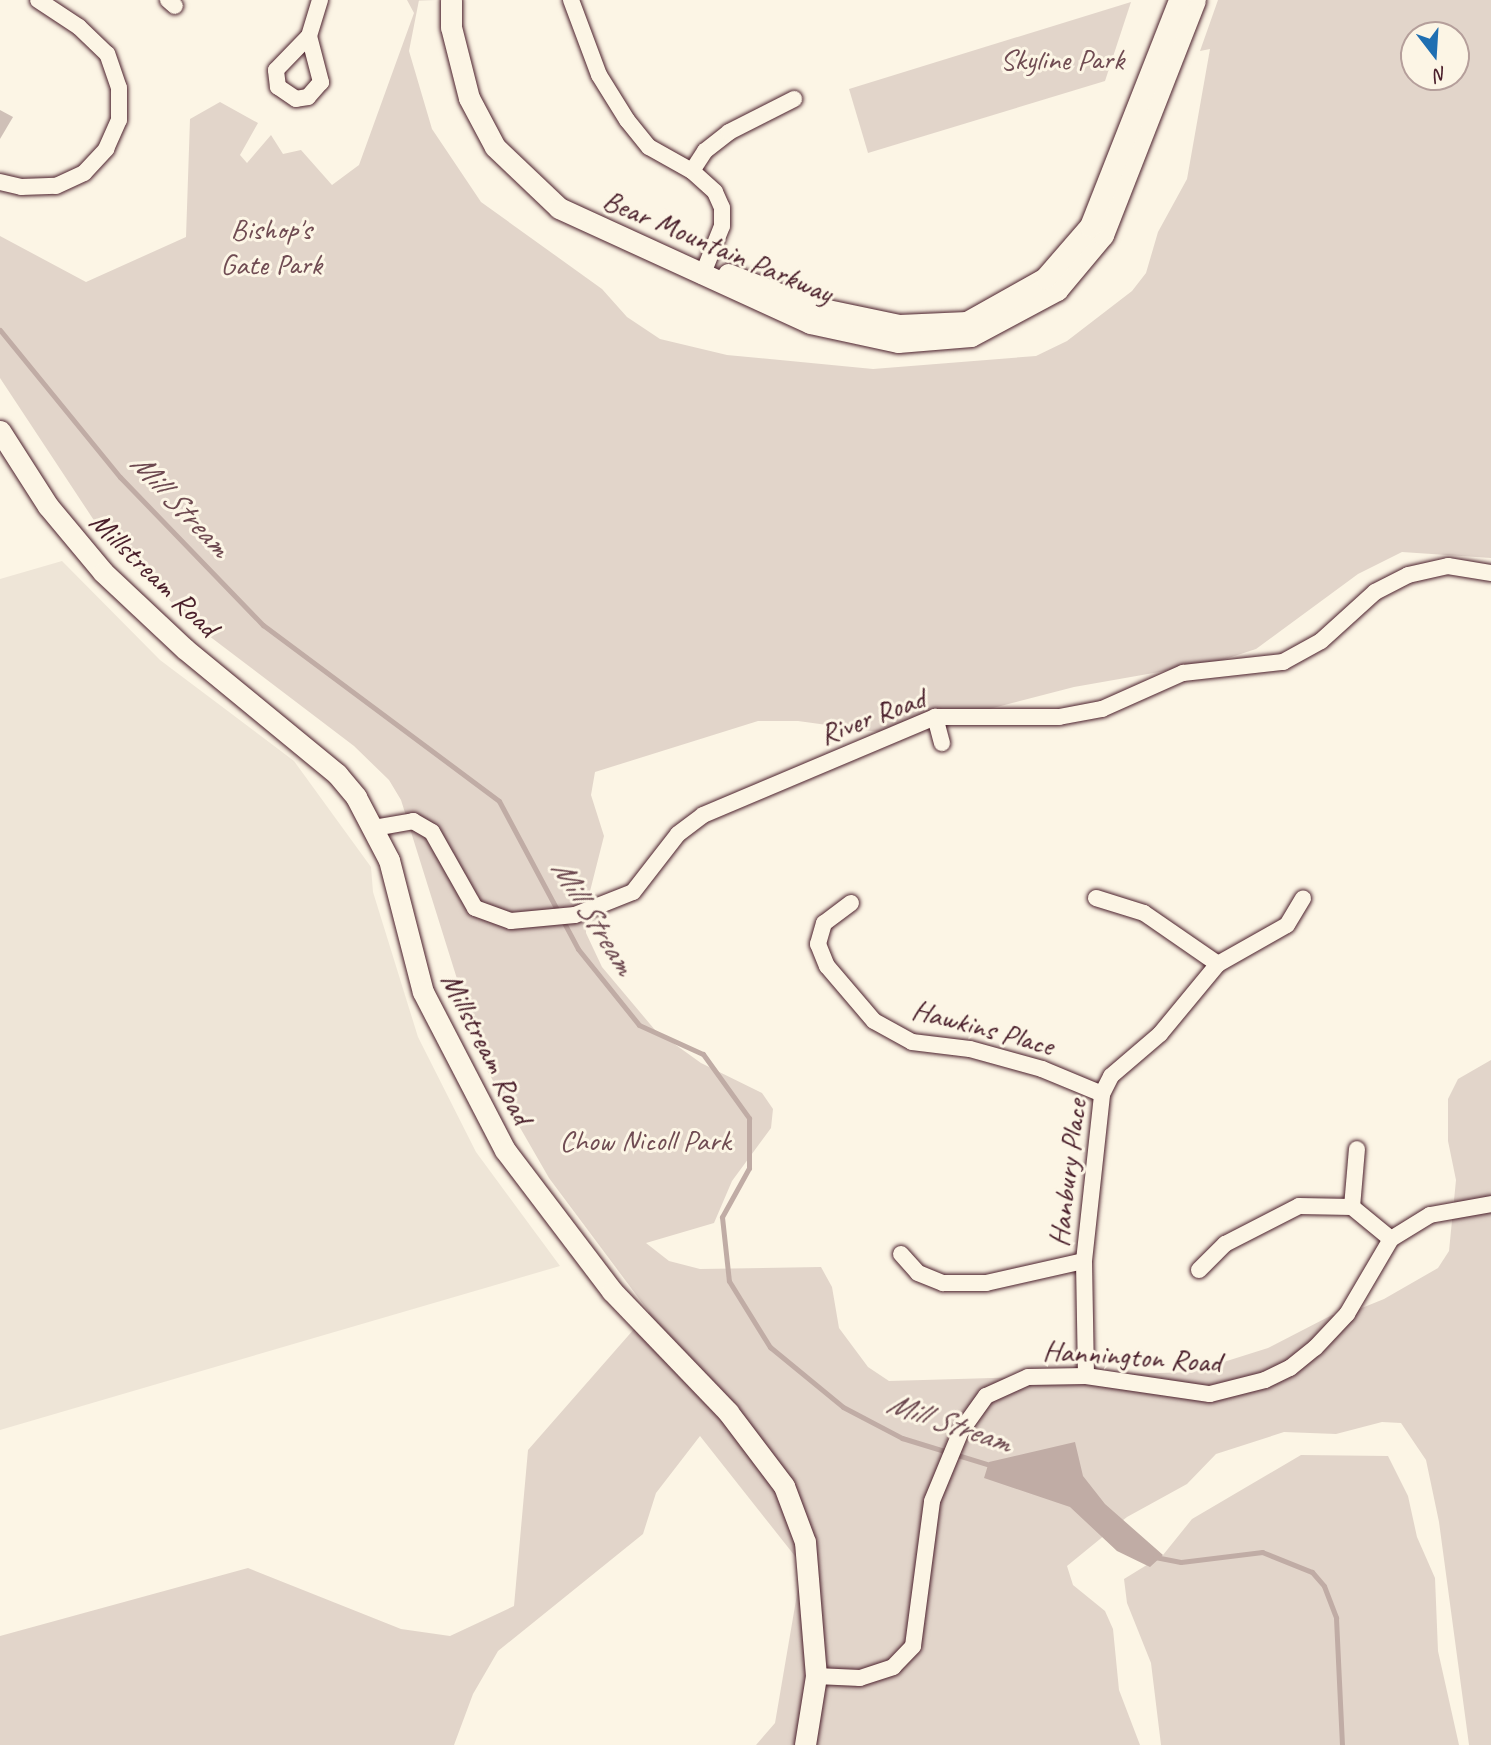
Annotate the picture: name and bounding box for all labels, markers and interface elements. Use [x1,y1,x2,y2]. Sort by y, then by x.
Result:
north arrow [1400,21,1470,91]
park label: Skyline Park [1000,41,1124,77]
text: N [1431,61,1450,87]
street label: Bear Mountain Parkway [598,181,838,311]
park label: Bishop's Gate Park [220,211,322,282]
water label: Mill Stream [123,445,237,565]
street label: Millstream Road [82,504,226,644]
street label: River Road [814,679,930,753]
water label: Mill Stream [543,853,643,981]
street label: Millstream Road [434,966,540,1130]
street label: Hawkins Place [908,991,1058,1063]
street label: Hanbury Place [1040,1097,1094,1249]
park label: Chow Nicoll Park [559,1122,731,1158]
street label: Hannington Road [1042,1332,1222,1380]
water label: Mill Stream [883,1384,1015,1462]

